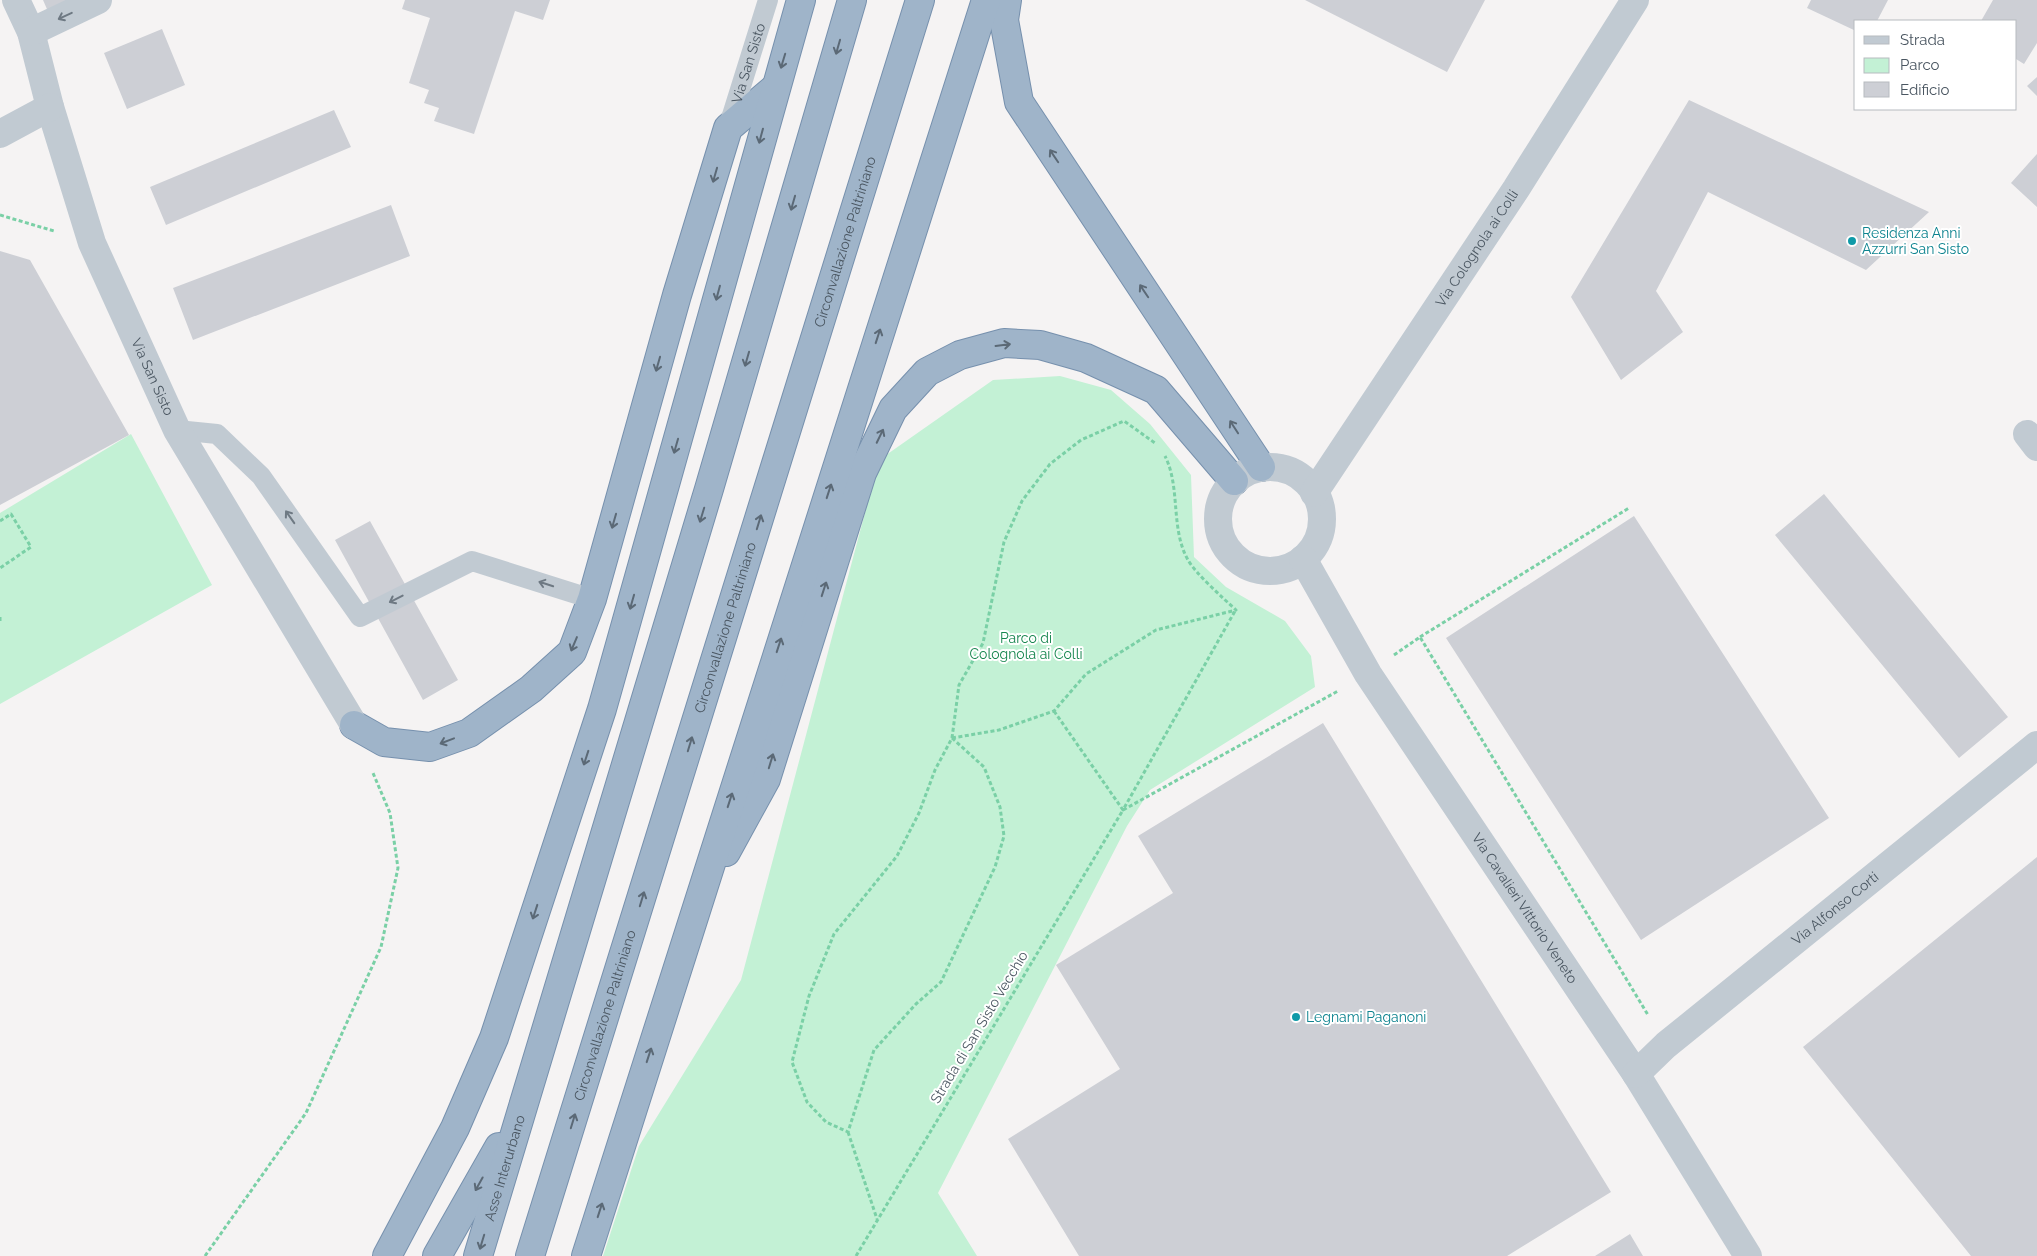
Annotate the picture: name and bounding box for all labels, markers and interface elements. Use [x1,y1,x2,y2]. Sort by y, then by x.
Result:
one-way arrow [57,11,72,21]
legend [1854,20,2017,110]
street label: Via San Sisto [728,21,768,105]
text: Strada [1900,31,1945,49]
one-way arrow [833,38,843,54]
one-way arrow [777,53,787,69]
text: Parco [1900,56,1940,74]
text: Edificio [1900,81,1950,99]
one-way arrow [756,128,766,144]
one-way arrow [1049,149,1059,163]
street label: Circonvallazione Paltriniano [811,154,879,329]
one-way arrow [709,167,719,183]
street label: Via Colognola ai Colli [1432,187,1521,310]
one-way arrow [787,194,797,210]
place label: Residenza Anni Azzurri San Sisto [1862,225,1969,257]
marker: Residenza Anni Azzurri San Sisto [1846,235,1858,247]
one-way arrow [713,284,723,300]
one-way arrow [1139,285,1149,299]
one-way arrow [874,328,884,344]
street label: Via San Sisto [128,336,177,418]
one-way arrow [995,340,1011,350]
one-way arrow [742,350,752,366]
one-way arrow [652,356,662,372]
one-way arrow [1229,420,1239,434]
one-way arrow [875,429,885,444]
one-way arrow [671,437,680,453]
one-way arrow [825,483,834,499]
one-way arrow [696,506,706,522]
one-way arrow [285,510,295,524]
one-way arrow [609,512,618,528]
one-way arrow [754,514,764,530]
street label: Circonvallazione Paltriniano [691,540,759,715]
one-way arrow [538,579,554,588]
one-way arrow [820,582,829,597]
one-way arrow [627,594,636,610]
one-way arrow [389,595,404,604]
park label: Parco di Colognola ai Colli [969,630,1083,662]
one-way arrow [569,636,578,651]
one-way arrow [775,638,785,654]
one-way arrow [685,736,695,752]
one-way arrow [439,737,455,746]
one-way arrow [580,750,590,766]
one-way arrow [767,753,777,769]
one-way arrow [726,793,735,808]
street label: Via Cavalieri Vittorio Veneto [1469,830,1581,986]
street label: Via Alfonso Corti [1788,869,1882,948]
one-way arrow [637,891,647,907]
one-way arrow [530,904,539,920]
street label: Circonvallazione Paltriniano [571,928,639,1103]
street label: Strada di San Sisto Vecchio [927,948,1031,1106]
place label: Legnami Paganoni [1306,1009,1426,1025]
marker: Legnami Paganoni [1290,1011,1302,1023]
one-way arrow [645,1047,655,1063]
street label: Asse Interurbano [481,1113,528,1223]
one-way arrow [568,1113,578,1129]
one-way arrow [473,1177,483,1191]
one-way arrow [596,1202,606,1218]
one-way arrow [476,1234,486,1250]

